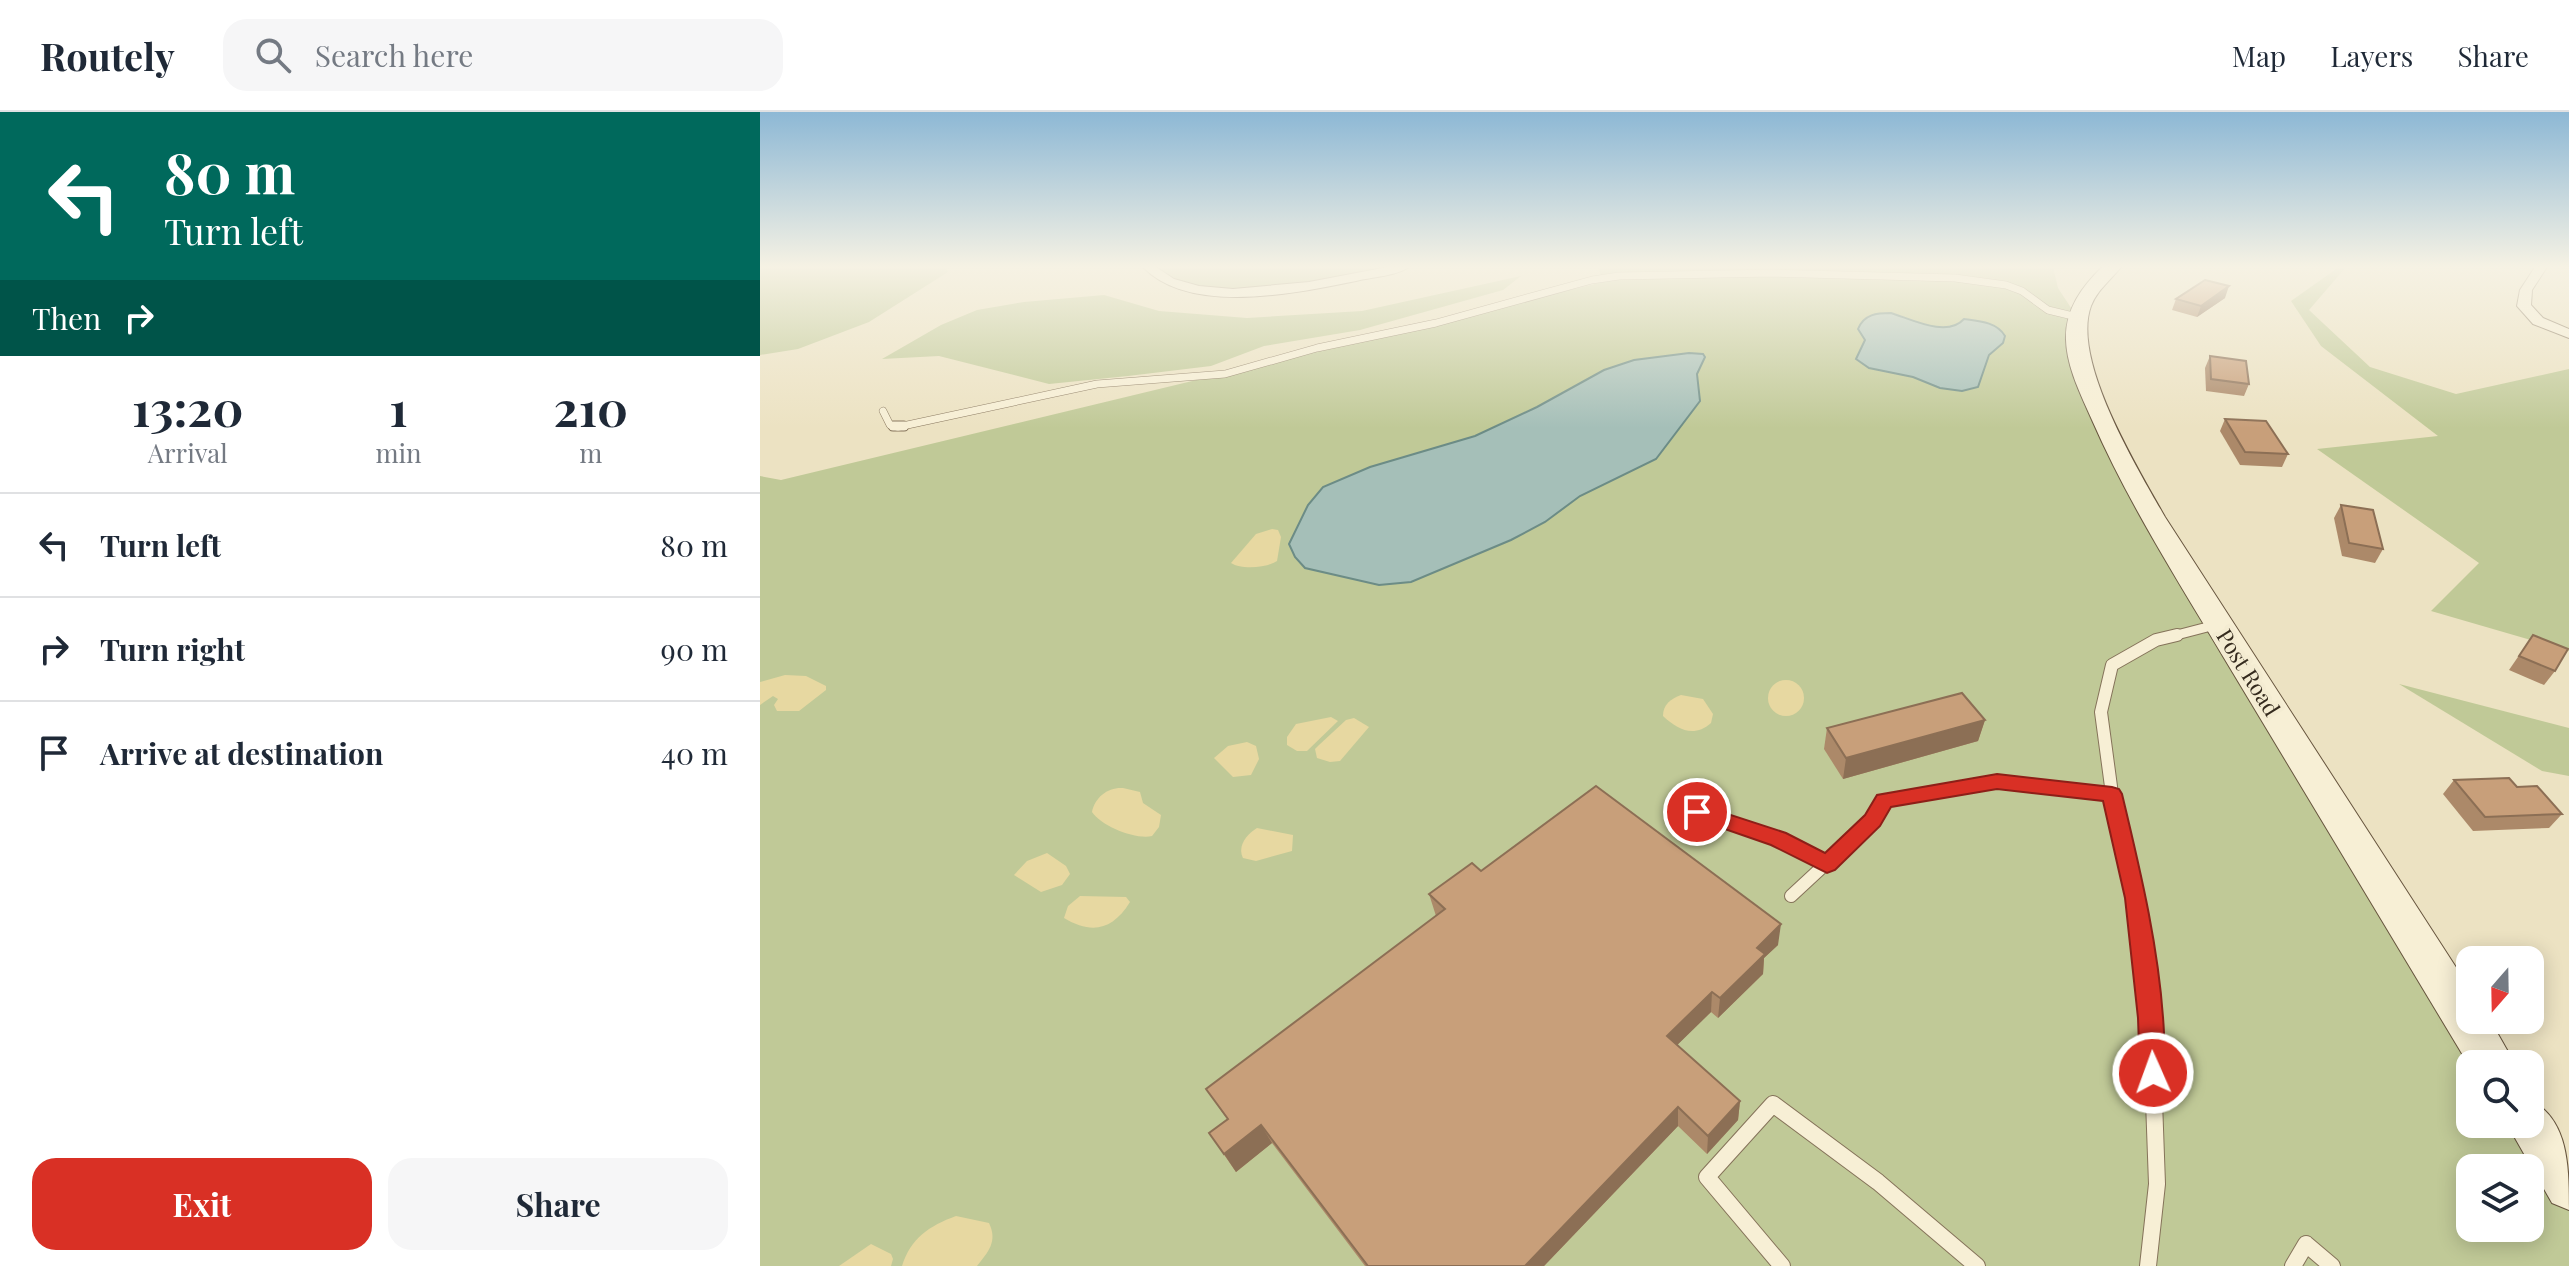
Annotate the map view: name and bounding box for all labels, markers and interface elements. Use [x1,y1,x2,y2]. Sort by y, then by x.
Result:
search box [223,19,783,91]
text: Routely [40,30,175,81]
icon: search [251,33,295,77]
text: Search here [315,35,473,75]
text: Map [2232,37,2286,74]
text: Layers [2330,37,2413,74]
text: Share [2457,37,2529,74]
text: 80 m [164,134,295,209]
icon: left [32,144,136,248]
text: Turn left [164,206,303,254]
icon: right [117,296,161,340]
text: Then [32,298,101,338]
text: 13:20 [132,375,243,439]
text: 1 [389,375,408,439]
text: 210 [554,375,628,439]
text: Arrival [148,435,228,470]
text: min [375,435,422,470]
text: m [579,435,602,470]
icon: left [32,523,76,567]
text: Turn left [100,525,221,565]
text: 80 m [660,525,728,565]
street label: Post Road [2210,623,2288,721]
icon: right [32,627,76,671]
text: Turn right [100,629,245,669]
text: 90 m [661,629,728,669]
icon: arrive [32,731,76,775]
text: Arrive at destination [100,733,383,773]
text: 40 m [661,733,728,773]
pin [1663,778,1731,846]
icon: arrive [1675,790,1719,834]
north arrow [2456,946,2544,1034]
map controls [2456,946,2544,1242]
position arrow [2111,1031,2195,1115]
button: search [2456,1050,2544,1138]
button: layers [2456,1154,2544,1242]
button: Exit [32,1158,372,1250]
button: Share [388,1158,728,1250]

